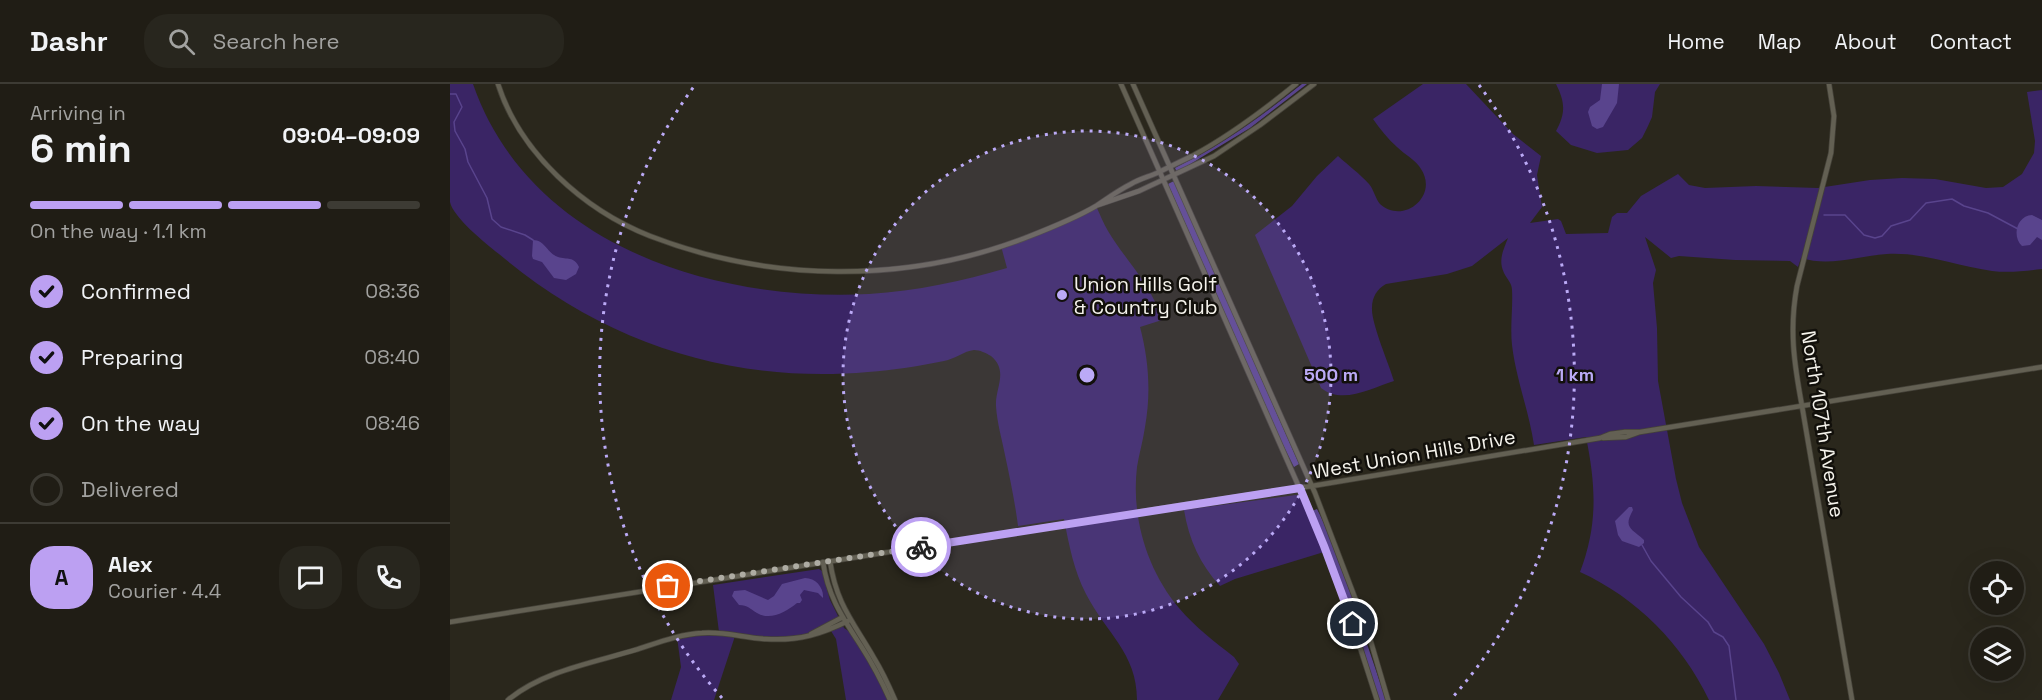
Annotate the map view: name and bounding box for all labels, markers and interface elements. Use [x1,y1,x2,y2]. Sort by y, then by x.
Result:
search box [144,14,564,68]
text: Dashr [30,23,108,59]
icon: search [165,25,198,58]
text: Search here [213,27,340,55]
text: Home [1667,28,1725,55]
text: Map [1758,28,1802,55]
text: About [1835,28,1897,55]
text: Contact [1930,28,2012,55]
text: Arriving in [30,100,126,126]
text: 09:04–09:09 [282,121,420,149]
text: 6 min [30,124,132,173]
text: On the way · 1.1 km [30,218,207,244]
place label: Union Hills Golf & Country Club [1074,271,1218,320]
icon: check [30,275,63,308]
text: Confirmed [81,277,191,305]
text: 08:36 [365,278,420,304]
marker: Union Hills Golf & Country Club [1055,288,1069,302]
street label: North 107th Avenue [1795,329,1851,519]
icon: check [30,341,63,374]
text: Preparing [81,343,183,371]
text: 08:40 [364,344,420,370]
text: 500 m [1304,363,1358,386]
text: 1 km [1556,363,1594,386]
centre of rings [1077,365,1097,385]
icon: check [30,407,63,440]
text: On the way [81,409,200,437]
text: 08:46 [365,410,420,436]
street label: West Union Hills Drive [1311,423,1517,485]
text: Delivered [81,475,179,503]
courier [891,517,951,577]
icon: bike [905,531,938,564]
button: chat [279,546,342,609]
button: phone [357,546,420,609]
text: Alex [108,550,153,578]
pin [642,560,693,611]
map controls [1970,561,2024,681]
button: locate [1970,561,2024,615]
text: A [55,563,68,591]
icon: bag [651,569,684,602]
text: Courier · 4.4 [108,578,221,604]
pin [1327,598,1378,649]
icon: home [1336,607,1369,640]
button: layers [1970,627,2024,681]

